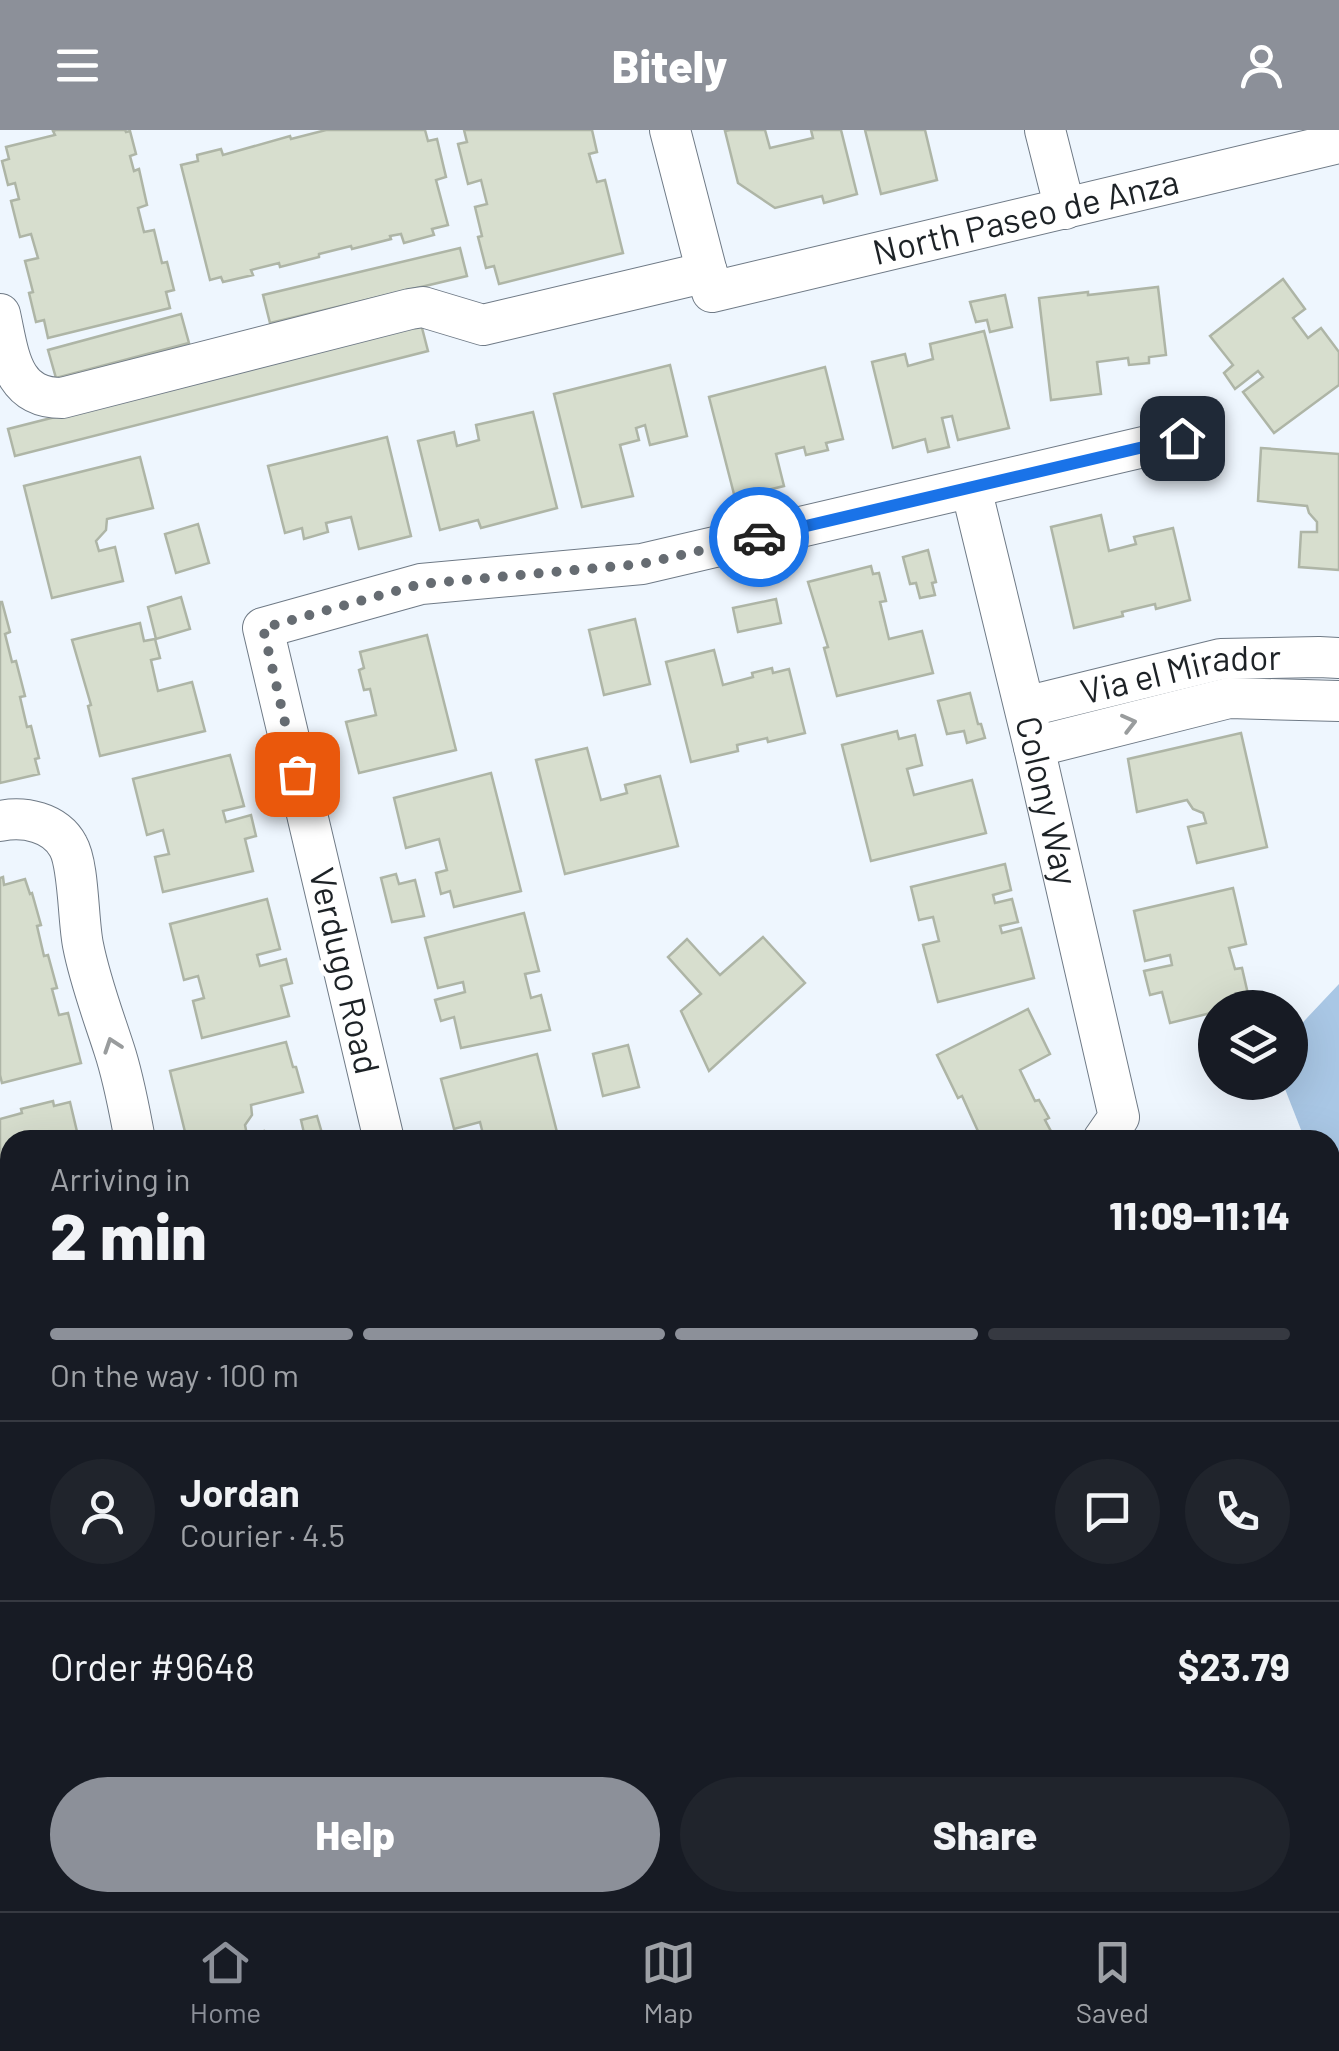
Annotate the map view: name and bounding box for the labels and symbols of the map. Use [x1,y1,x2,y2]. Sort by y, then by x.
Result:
street label: North Paseo de Anza [868,159,1183,272]
pin [1140,396,1225,481]
courier [709,487,809,587]
street label: Via el Mirador [1076,635,1282,712]
street label: Colony Way [1008,712,1088,889]
one-way arrow [1120,714,1137,735]
pin [255,732,340,817]
street label: Verdugo Road [302,863,390,1078]
one-way arrow [103,1038,124,1055]

